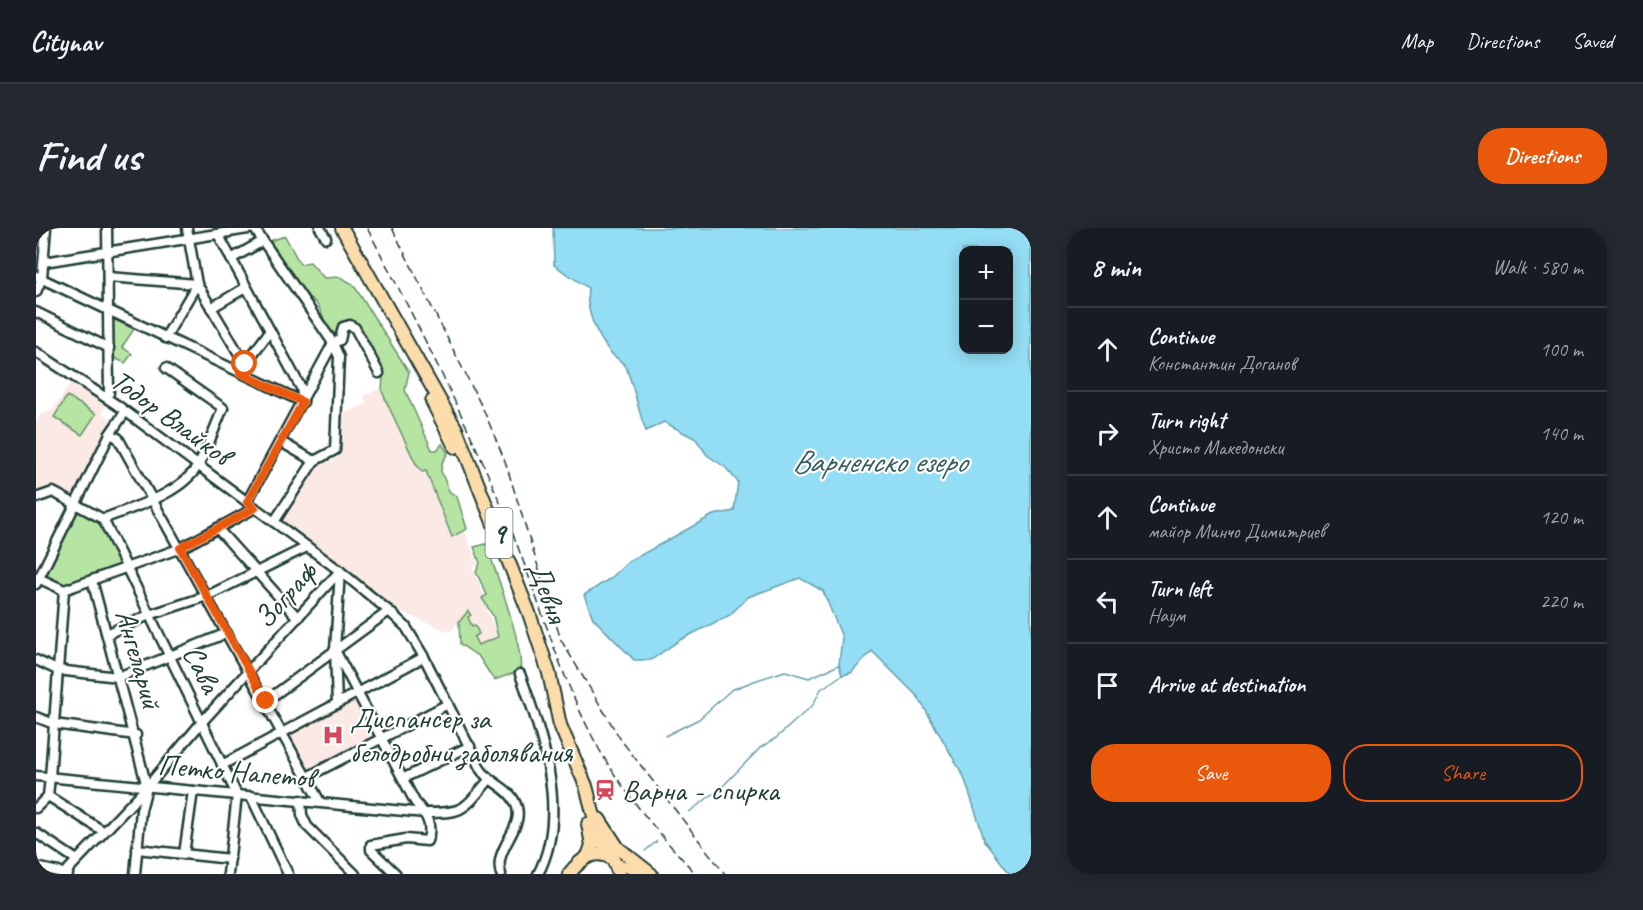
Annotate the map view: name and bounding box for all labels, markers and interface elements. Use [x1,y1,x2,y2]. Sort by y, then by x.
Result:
text: Citynav [30,24,101,59]
text: Map [1401,28,1433,54]
text: Directions [1466,28,1539,54]
text: Saved [1572,28,1613,54]
button: Directions [1478,128,1607,184]
text: Find us [36,130,141,183]
map controls [959,246,1013,354]
button: + [959,246,1013,300]
text: 8 min [1091,251,1141,284]
text: Walk · 580 m [1493,255,1583,280]
button: − [959,300,1013,354]
text: Continue [1148,323,1214,351]
icon: ahead [1091,333,1124,366]
text: 100 m [1540,337,1583,362]
route start [231,350,257,376]
text: Константин Доганов [1148,351,1296,376]
street label: Тодор Влайков [104,361,243,476]
text: Turn right [1148,407,1225,435]
icon: right [1091,417,1124,450]
text: 140 m [1540,421,1583,446]
text: Христо Македонски [1148,435,1283,460]
water label: Варненско езеро [792,441,970,482]
text: Continue [1148,491,1214,519]
icon: ahead [1091,501,1124,534]
text: 120 m [1540,505,1583,530]
road number: 9 [486,508,512,558]
text: майор Минчо Димитриев [1148,519,1325,544]
street label: Зограф [245,552,326,636]
street label: Девня [520,556,577,630]
text: Turn left [1148,575,1212,603]
icon: left [1091,585,1124,618]
text: 220 m [1540,589,1583,614]
text: Наум [1148,603,1185,628]
street label: Ангеларий [107,605,172,714]
street label: Сава [174,639,231,701]
icon: arrive [1091,669,1124,702]
text: Arrive at destination [1148,671,1305,699]
route end [252,687,278,713]
place label: Диспансер за белодробни заболявания [350,699,573,771]
hospital icon: Диспансер за белодробни заболявания [321,723,345,747]
button: Save [1091,744,1331,802]
button: Share [1343,744,1583,802]
street label: Петко Напетов [156,745,321,797]
place label: Варна - спирка [622,771,781,809]
station icon: Варна - спирка [593,778,617,802]

